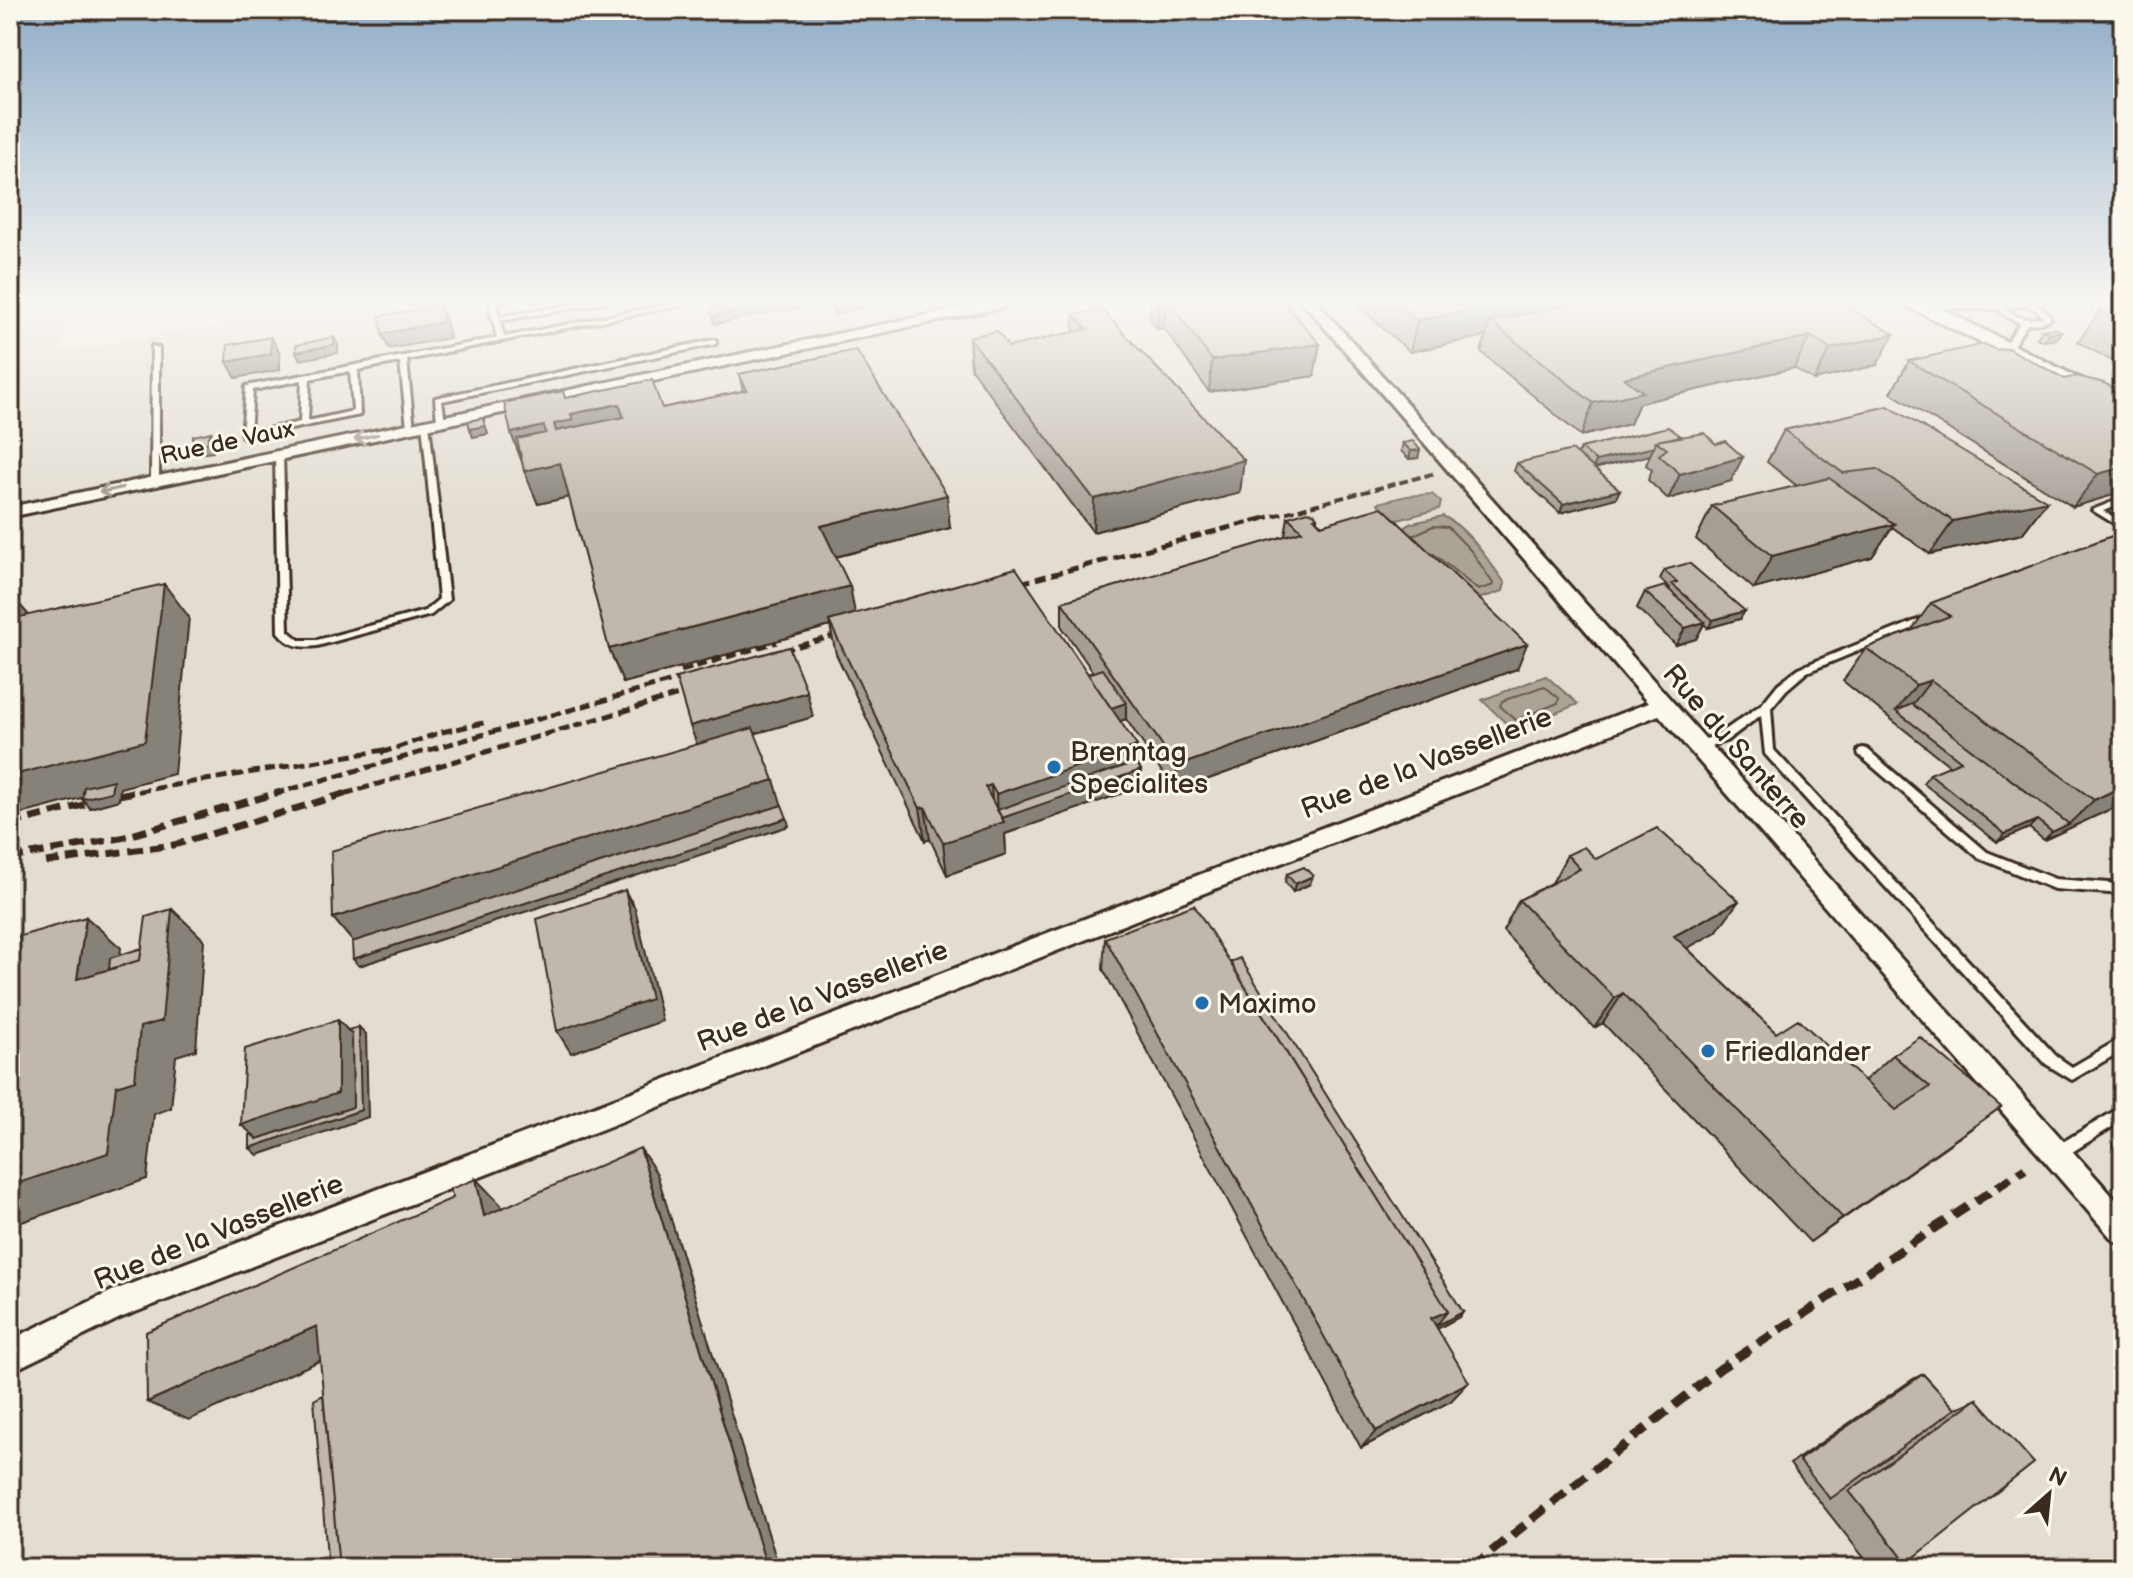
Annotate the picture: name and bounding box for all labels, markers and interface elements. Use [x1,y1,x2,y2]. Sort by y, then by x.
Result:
street label: Rue de Vaux [158,414,297,471]
one-way arrow [354,430,379,445]
one-way arrow [99,483,125,498]
street label: Rue du Santerre [1655,658,1816,836]
street label: Rue de la Vassellerie [1296,700,1557,826]
place label: Brenntag Specialites [1070,736,1208,801]
marker: Brenntag Specialites [1045,758,1063,776]
street label: Rue de la Vassellerie [692,933,953,1059]
place label: Maximo [1218,988,1317,1021]
marker: Maximo [1193,994,1211,1012]
place label: Friedlander [1724,1036,1871,1069]
marker: Friedlander [1699,1042,1717,1060]
street label: Rue de la Vassellerie [89,1167,348,1298]
north arrow [2009,1454,2089,1534]
text: N [2044,1462,2071,1493]

